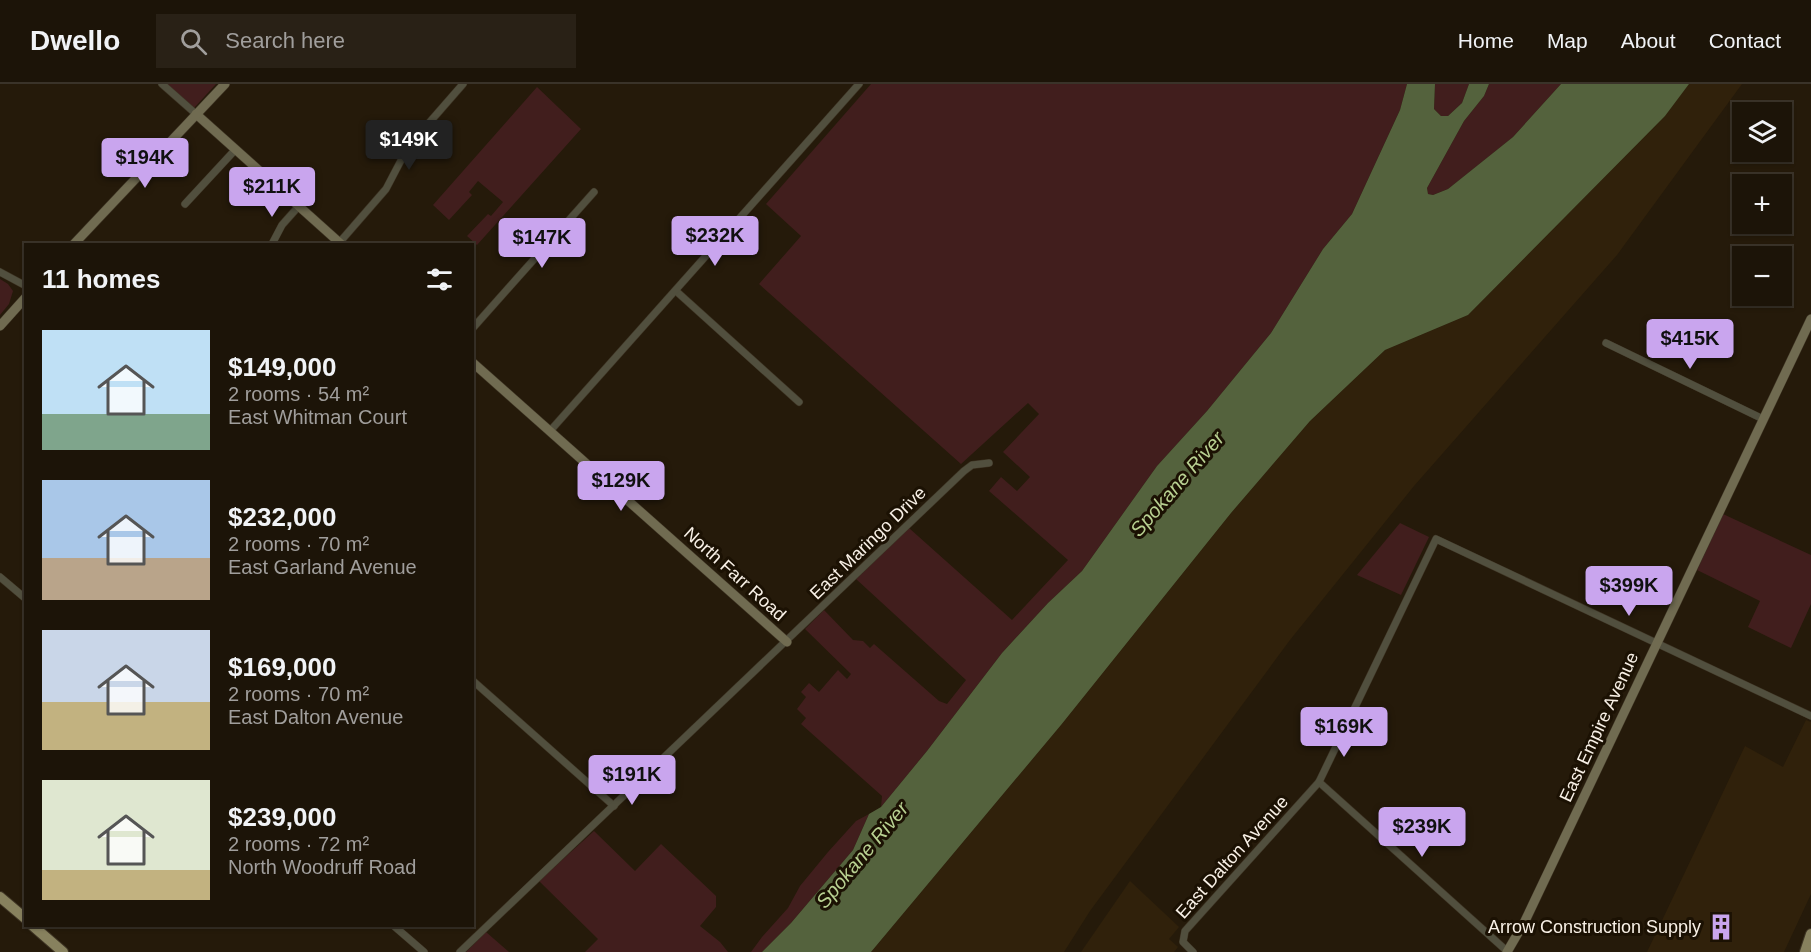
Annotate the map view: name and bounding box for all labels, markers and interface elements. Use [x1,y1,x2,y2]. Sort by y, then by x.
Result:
search box [156,14,576,68]
text: Dwello [30,25,120,56]
icon: search [177,25,210,58]
text: Search here [225,28,345,53]
text: Home [1458,29,1514,52]
text: Map [1547,29,1588,52]
text: About [1621,29,1676,52]
text: Contact [1709,29,1781,52]
map controls [1732,102,1792,306]
button: layers [1732,102,1792,162]
pin: $149K [367,120,451,171]
text: $149K [380,128,438,150]
pin: $194K [103,138,187,189]
text: $194K [116,146,174,168]
pin: $211K [230,167,314,218]
button: + [1732,174,1792,234]
text: $211K [243,175,301,197]
pin: $232K [673,216,757,267]
pin: $147K [500,218,584,269]
text: $232K [686,224,744,246]
text: $147K [513,226,571,248]
button: − [1732,246,1792,306]
icon: filters [423,263,456,296]
text: 11 homes [42,264,161,294]
pin: $415K [1648,319,1732,370]
text: $415K [1661,327,1719,349]
text: $149,000 [228,352,336,382]
icon: home [90,354,162,426]
text: 2 rooms · 54 m² [228,383,369,405]
text: East Whitman Court [228,406,407,428]
water label: Spokane River [1126,426,1229,541]
pin: $129K [579,461,663,512]
text: $129K [592,469,650,491]
street label: East Maringo Drive [806,483,930,603]
text: $232,000 [228,502,336,532]
icon: home [90,504,162,576]
street label: North Farr Road [680,523,790,625]
text: 2 rooms · 70 m² [228,533,369,555]
text: East Garland Avenue [228,556,417,578]
pin: $399K [1587,566,1671,617]
text: $399K [1600,574,1658,596]
street label: East Empire Avenue [1556,649,1642,805]
text: $169,000 [228,652,336,682]
icon: home [90,654,162,726]
text: 2 rooms · 70 m² [228,683,369,705]
text: East Dalton Avenue [228,706,403,728]
pin: $169K [1302,707,1386,758]
text: $169K [1315,715,1373,737]
pin: $191K [590,755,674,806]
text: $191K [603,763,661,785]
street label: East Dalton Avenue [1172,792,1292,922]
water label: Spokane River [811,797,913,912]
text: $239,000 [228,802,336,832]
icon: home [90,804,162,876]
pin: $239K [1380,807,1464,858]
text: $239K [1393,815,1451,837]
text: 2 rooms · 72 m² [228,833,369,855]
text: North Woodruff Road [228,856,416,878]
building icon: Arrow Construction Supply [1706,912,1736,942]
place label: Arrow Construction Supply [1488,917,1701,937]

